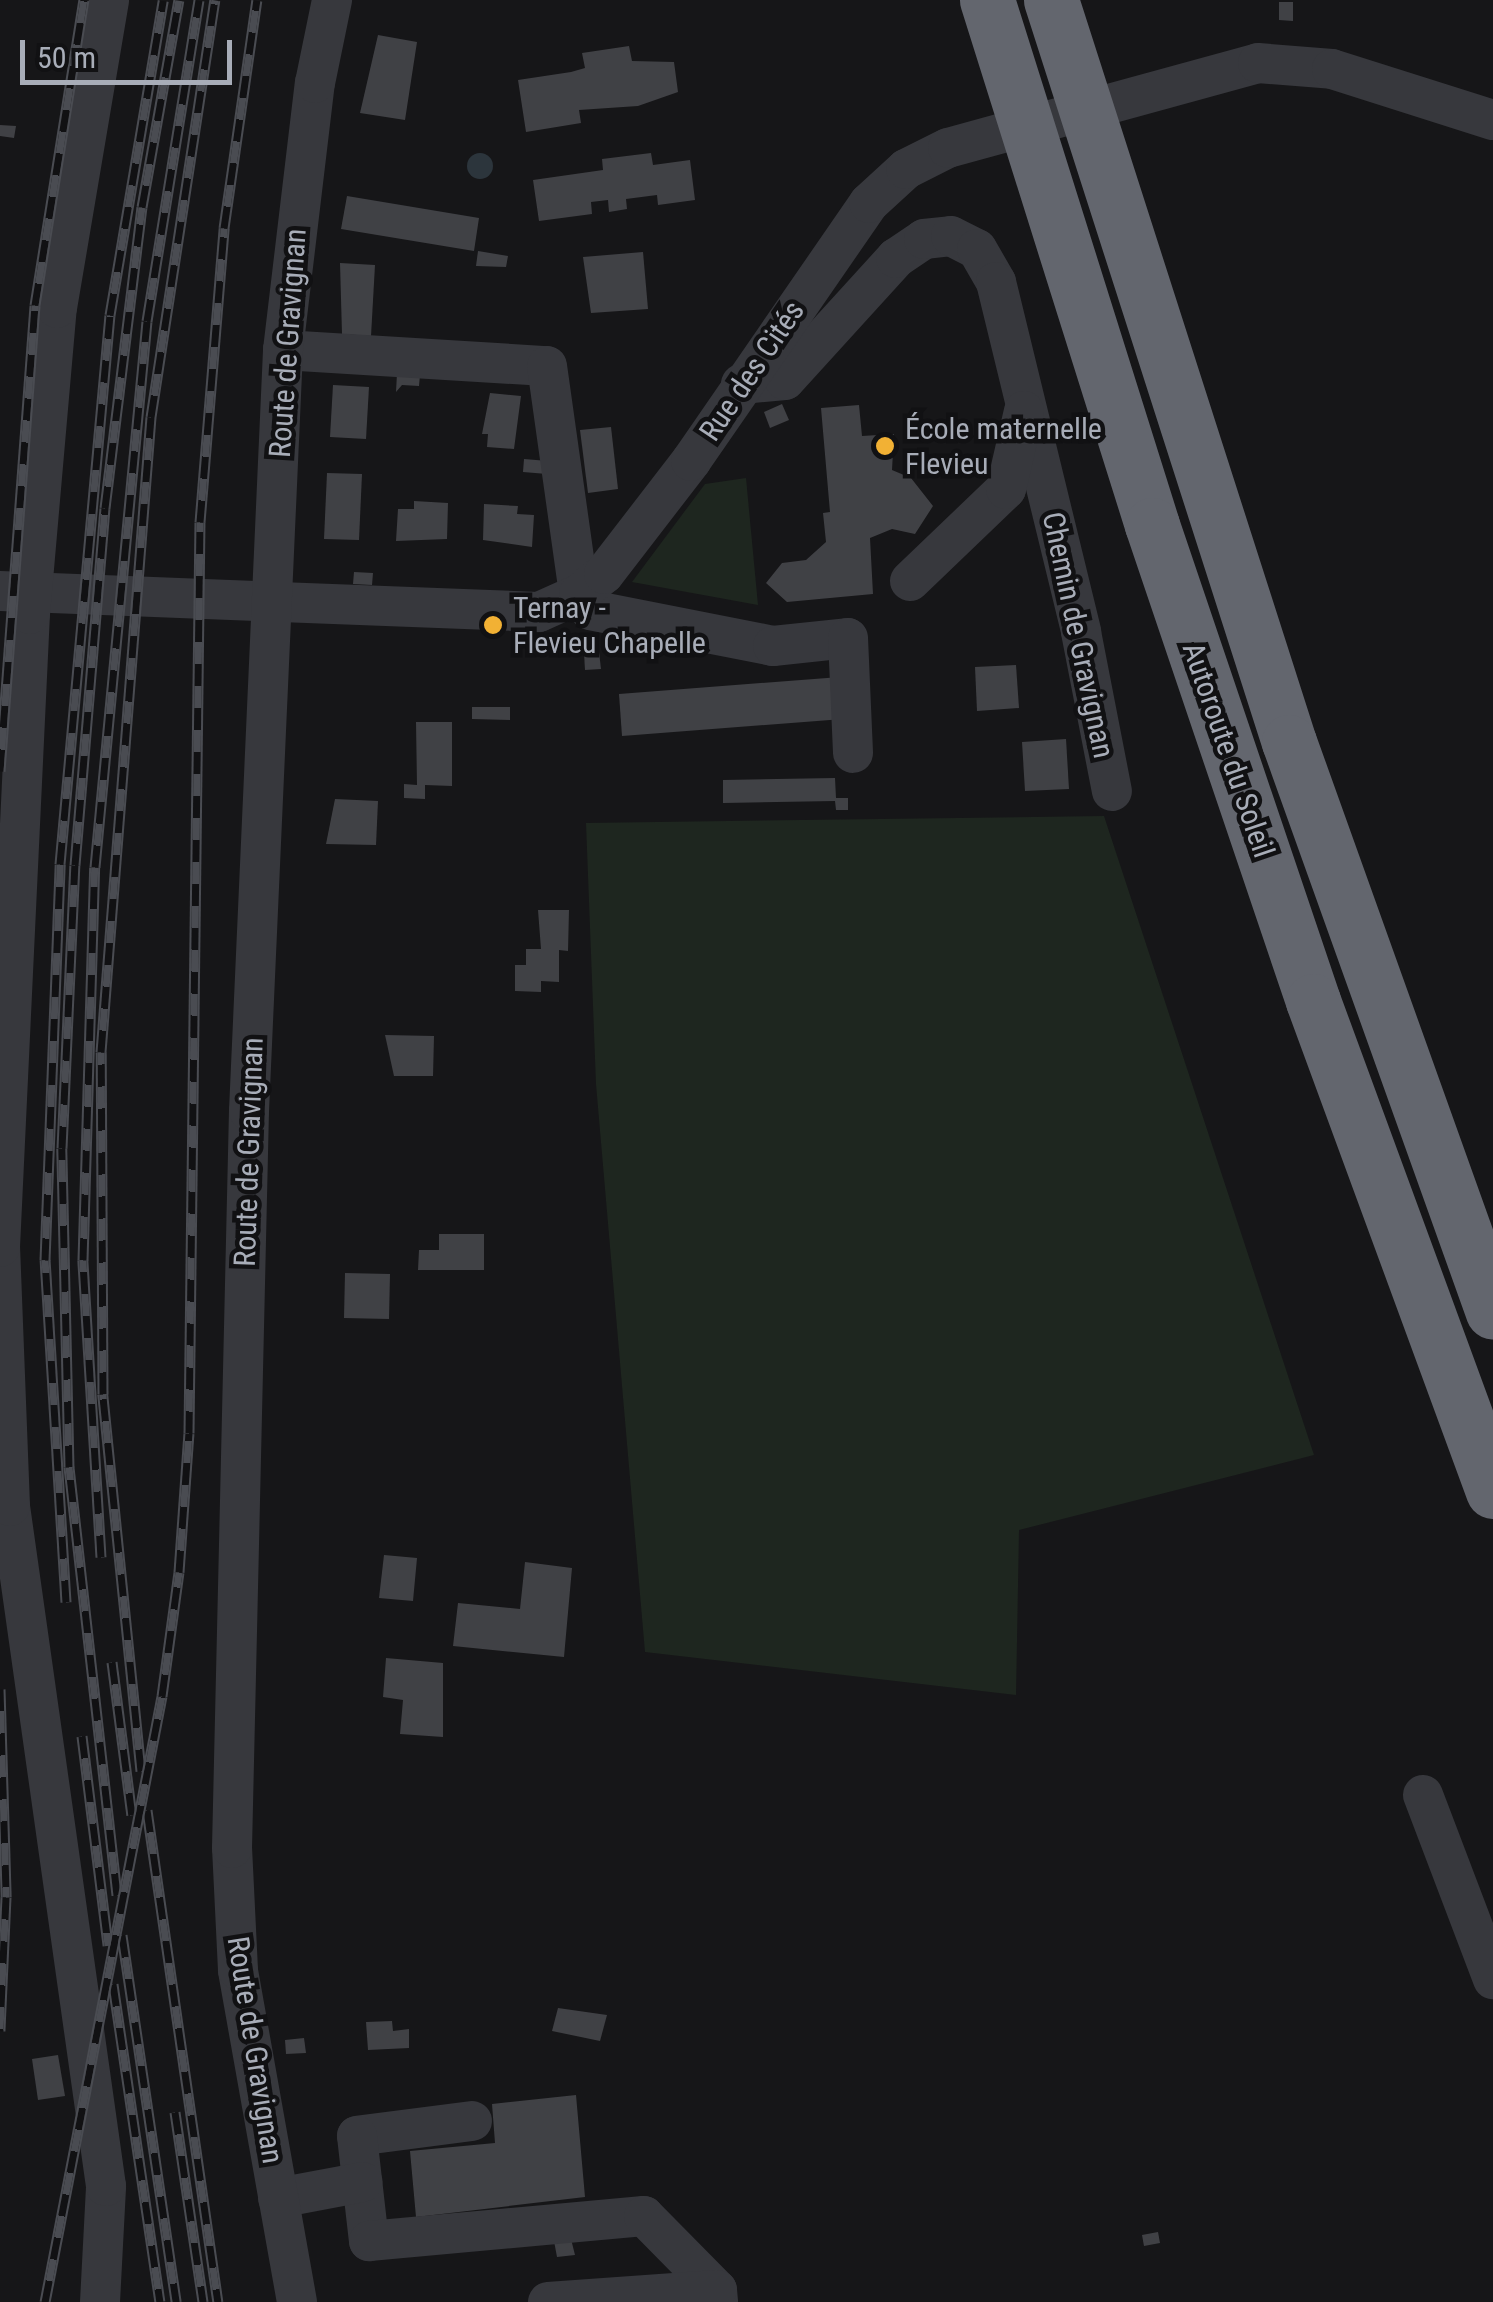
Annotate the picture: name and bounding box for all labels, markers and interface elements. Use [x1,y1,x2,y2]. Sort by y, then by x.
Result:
scale bar [25,20,238,82]
text: 50 m [37,40,96,75]
street label: Route de Gravignan [262,227,314,459]
street label: Rue des Cités [692,294,812,448]
place label: École maternelle Flevieu [905,411,1102,482]
marker: École maternelle Flevieu [874,435,896,457]
street label: Chemin de Gravignan [1034,509,1122,761]
place label: Ternay - Flevieu Chapelle [513,590,706,660]
marker: Ternay - Flevieu Chapelle [482,614,504,636]
street label: Autoroute du Soleil [1174,638,1282,862]
street label: Route de Gravignan [227,1037,271,1267]
street label: Route de Gravignan [219,1934,291,2166]

